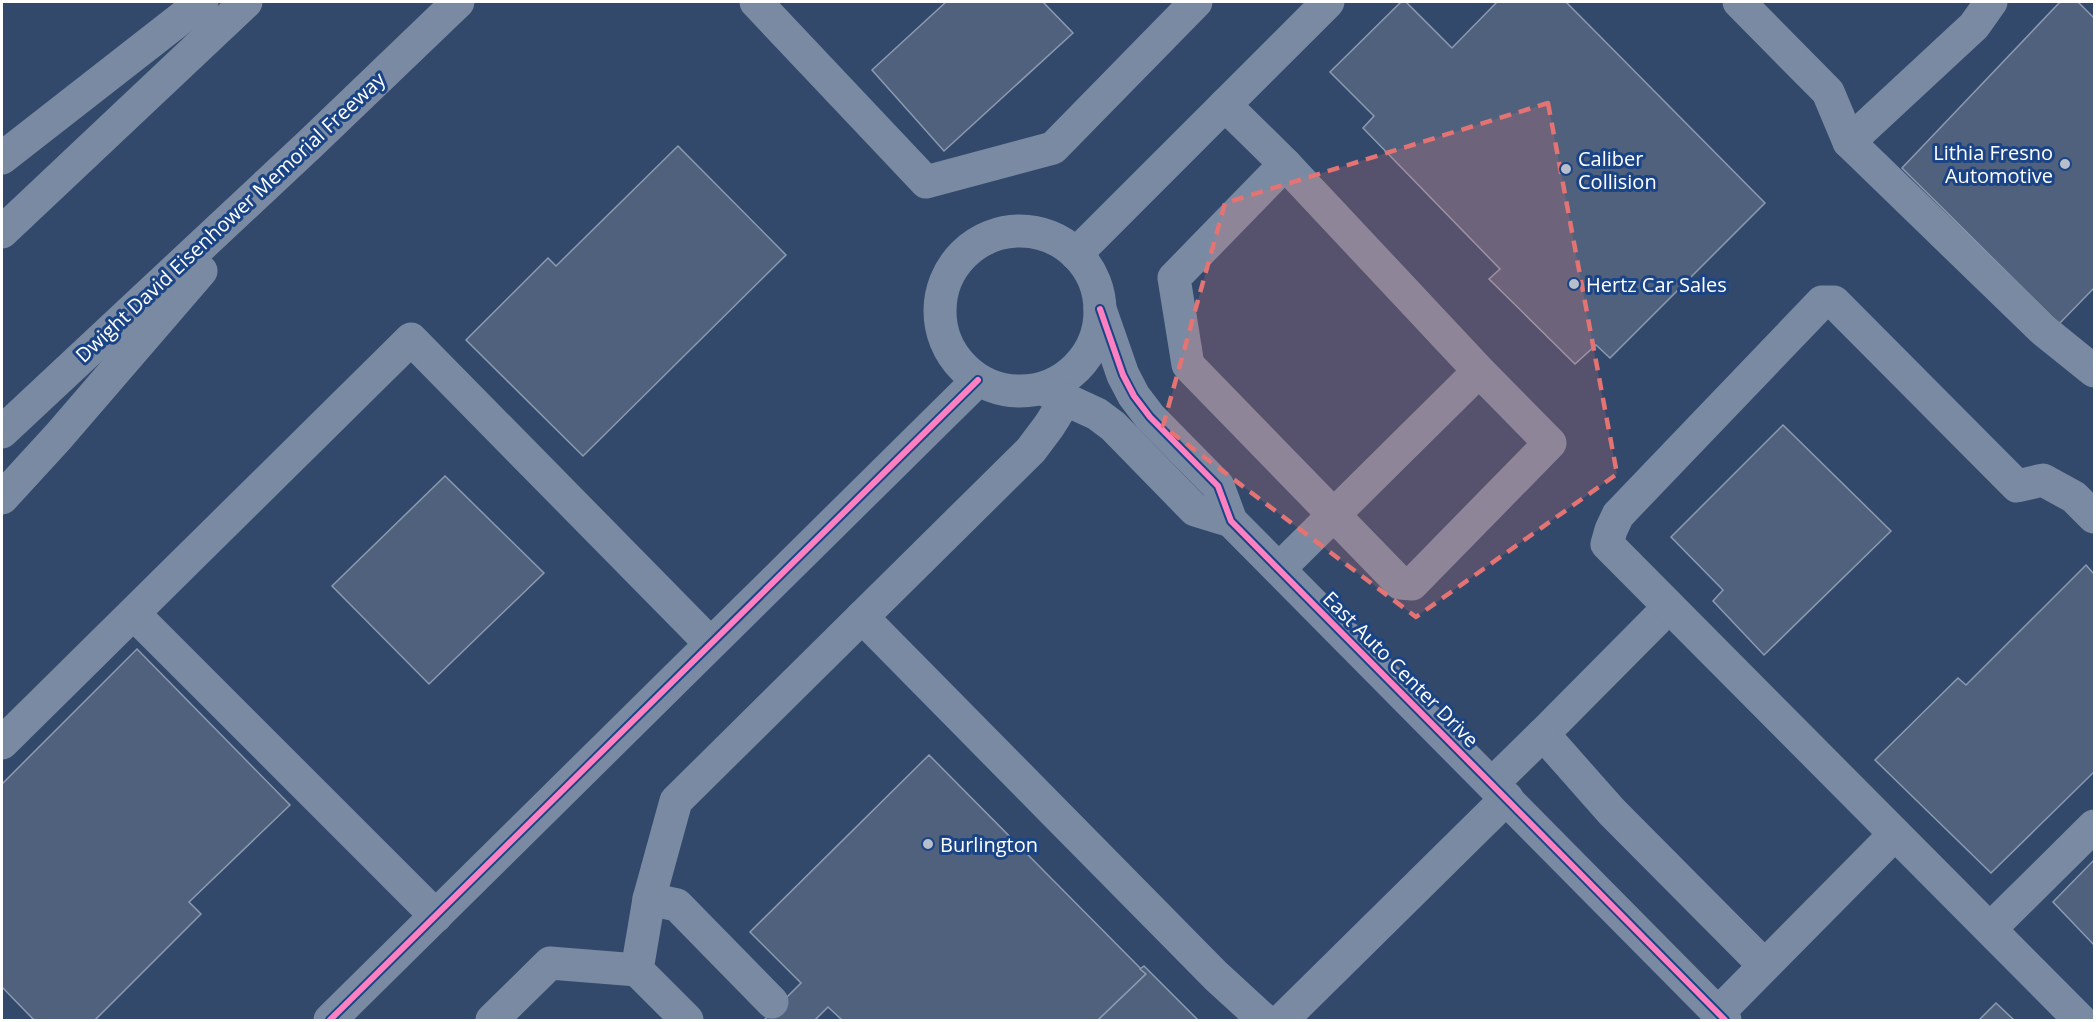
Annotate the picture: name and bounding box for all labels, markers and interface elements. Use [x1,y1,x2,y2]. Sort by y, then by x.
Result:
street label: Dwight David Eisenhower Memorial Freeway [69,65,391,368]
place label: Lithia Fresno Automotive [1933,139,2053,189]
place label: Caliber Collision [1578,145,1657,195]
marker: Lithia Fresno Automotive [2058,157,2072,171]
marker: Caliber Collision [1559,162,1573,176]
place label: Hertz Car Sales [1586,271,1727,298]
marker: Hertz Car Sales [1567,277,1581,291]
street label: East Auto Center Drive [1317,585,1485,753]
place label: Burlington [940,831,1038,858]
marker: Burlington [921,837,935,851]

